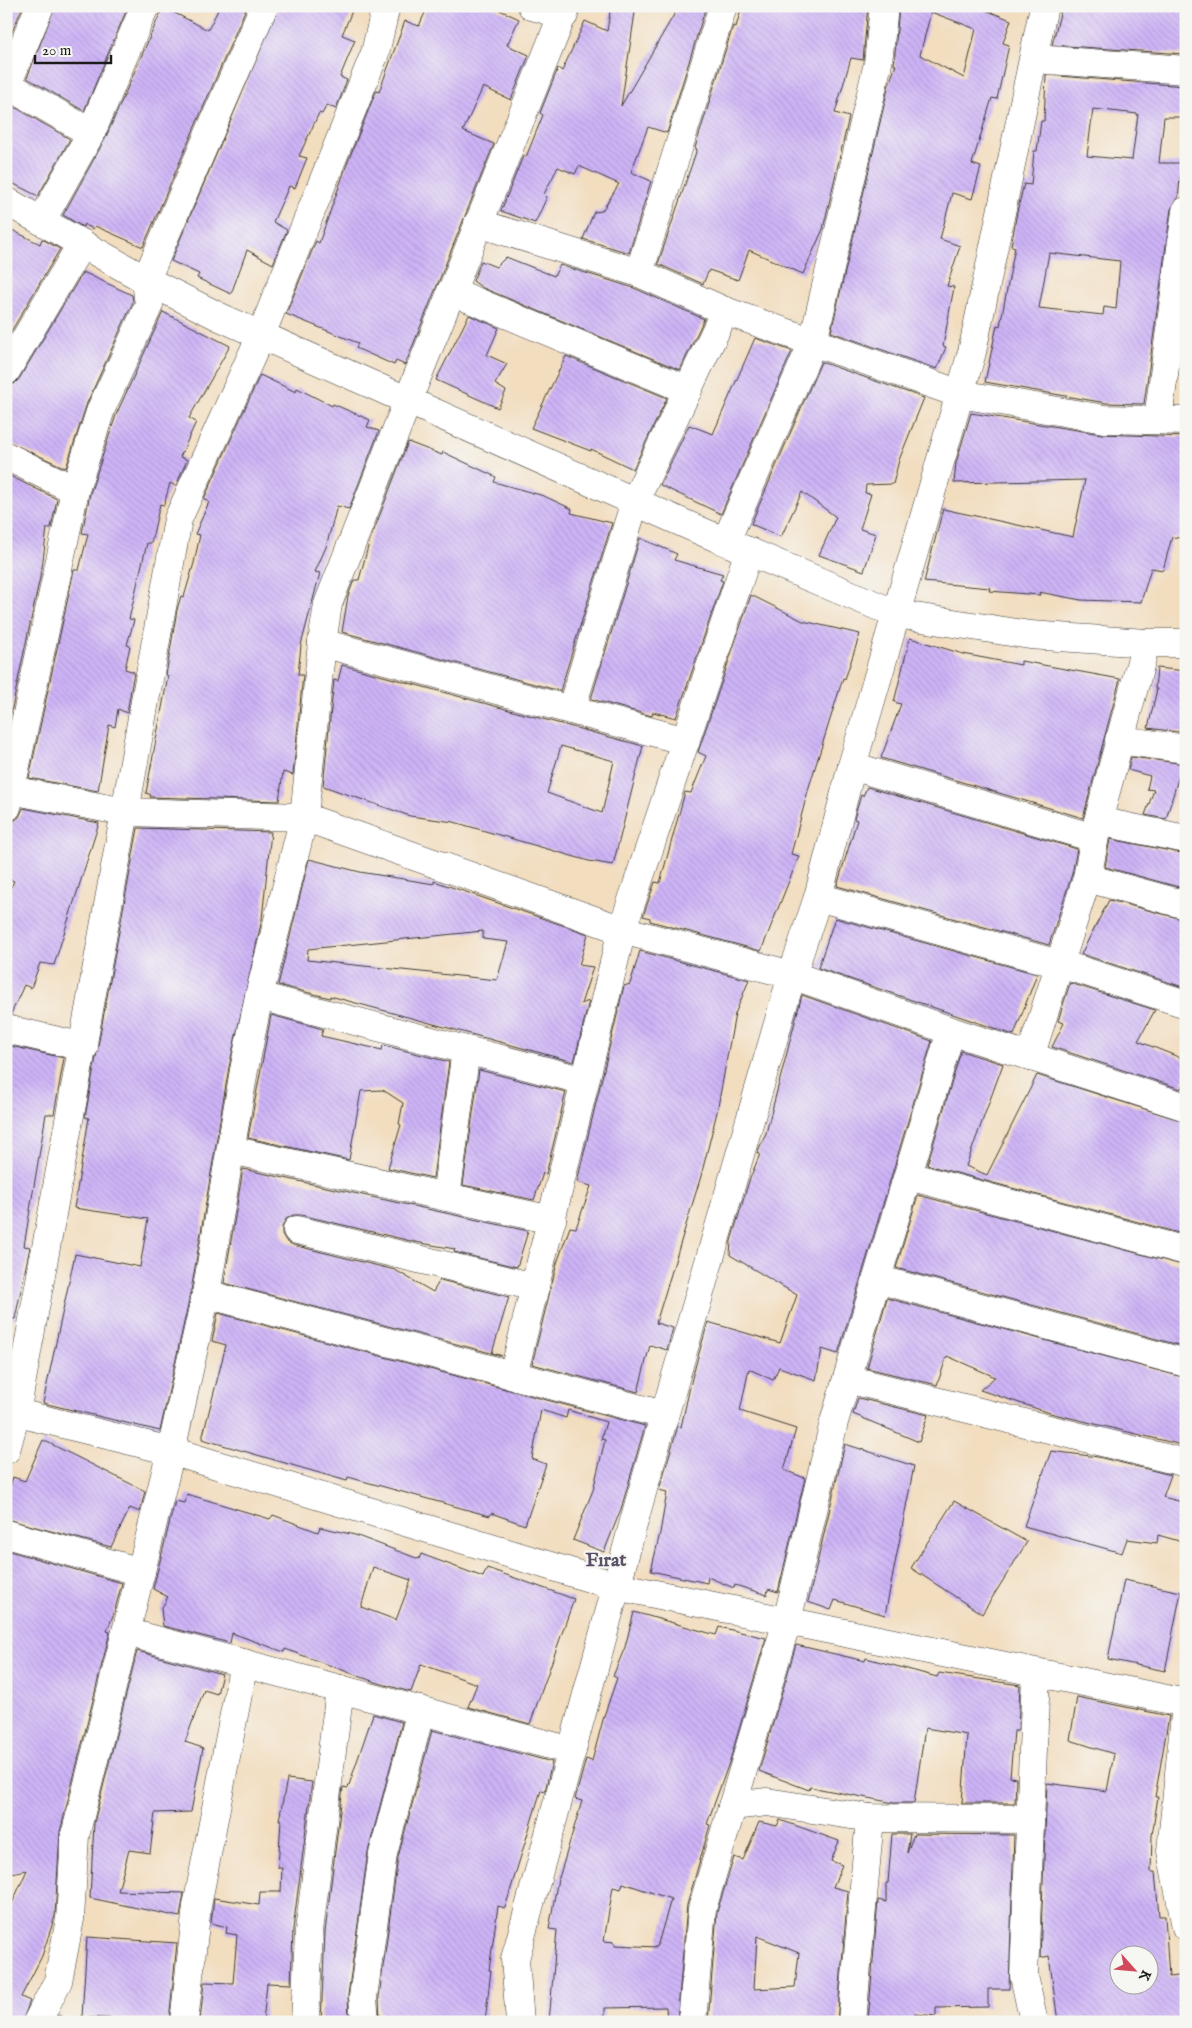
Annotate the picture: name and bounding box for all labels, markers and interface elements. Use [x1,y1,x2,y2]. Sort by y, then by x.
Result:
scale bar [35,32,111,64]
text: 20 m [42,41,72,60]
district label: Fırat [586,1548,627,1573]
north arrow [1110,1946,1160,1996]
text: K [1134,1967,1155,1985]

